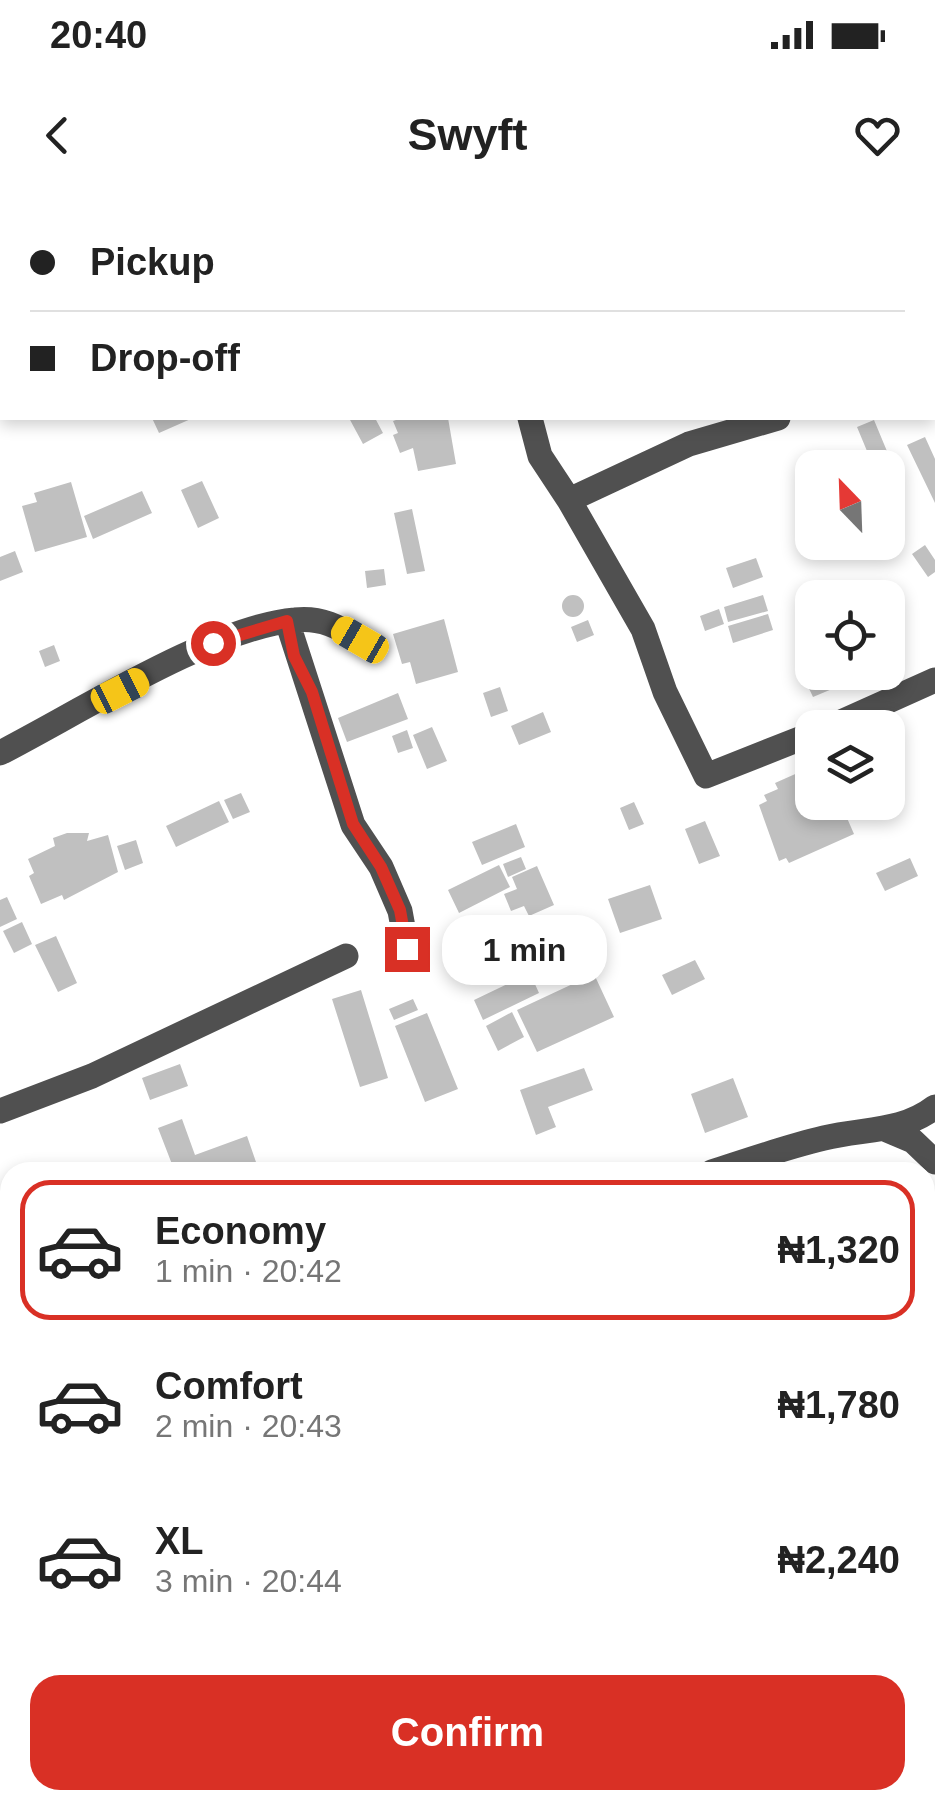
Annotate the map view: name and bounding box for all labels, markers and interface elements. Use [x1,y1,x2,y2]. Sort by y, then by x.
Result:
text: 20:40 [50,14,147,56]
icon: back [30,108,85,163]
icon: heart [850,108,905,163]
text: Swyft [407,109,528,160]
text: Pickup [90,241,215,283]
text: Drop-off [90,337,240,379]
north arrow [795,450,905,560]
map controls [795,450,905,820]
button: locate [795,580,905,690]
car [327,612,393,668]
route start [191,621,236,666]
car [86,664,154,718]
button: layers [795,710,905,820]
callout: 1 min [442,914,607,984]
route end [385,927,430,972]
text: 1 min [483,932,566,968]
icon: car [35,1205,125,1295]
text: Economy [155,1210,326,1252]
text: ₦1,320 [777,1229,900,1271]
text: 1 min · 20:42 [155,1253,342,1289]
icon: car [35,1360,125,1450]
text: Comfort [155,1365,303,1407]
text: ₦1,780 [777,1384,900,1426]
text: 2 min · 20:43 [155,1408,342,1444]
icon: car [35,1515,125,1605]
text: XL [155,1520,204,1562]
text: ₦2,240 [777,1539,900,1581]
text: 3 min · 20:44 [155,1563,342,1599]
button: Confirm [30,1675,905,1790]

